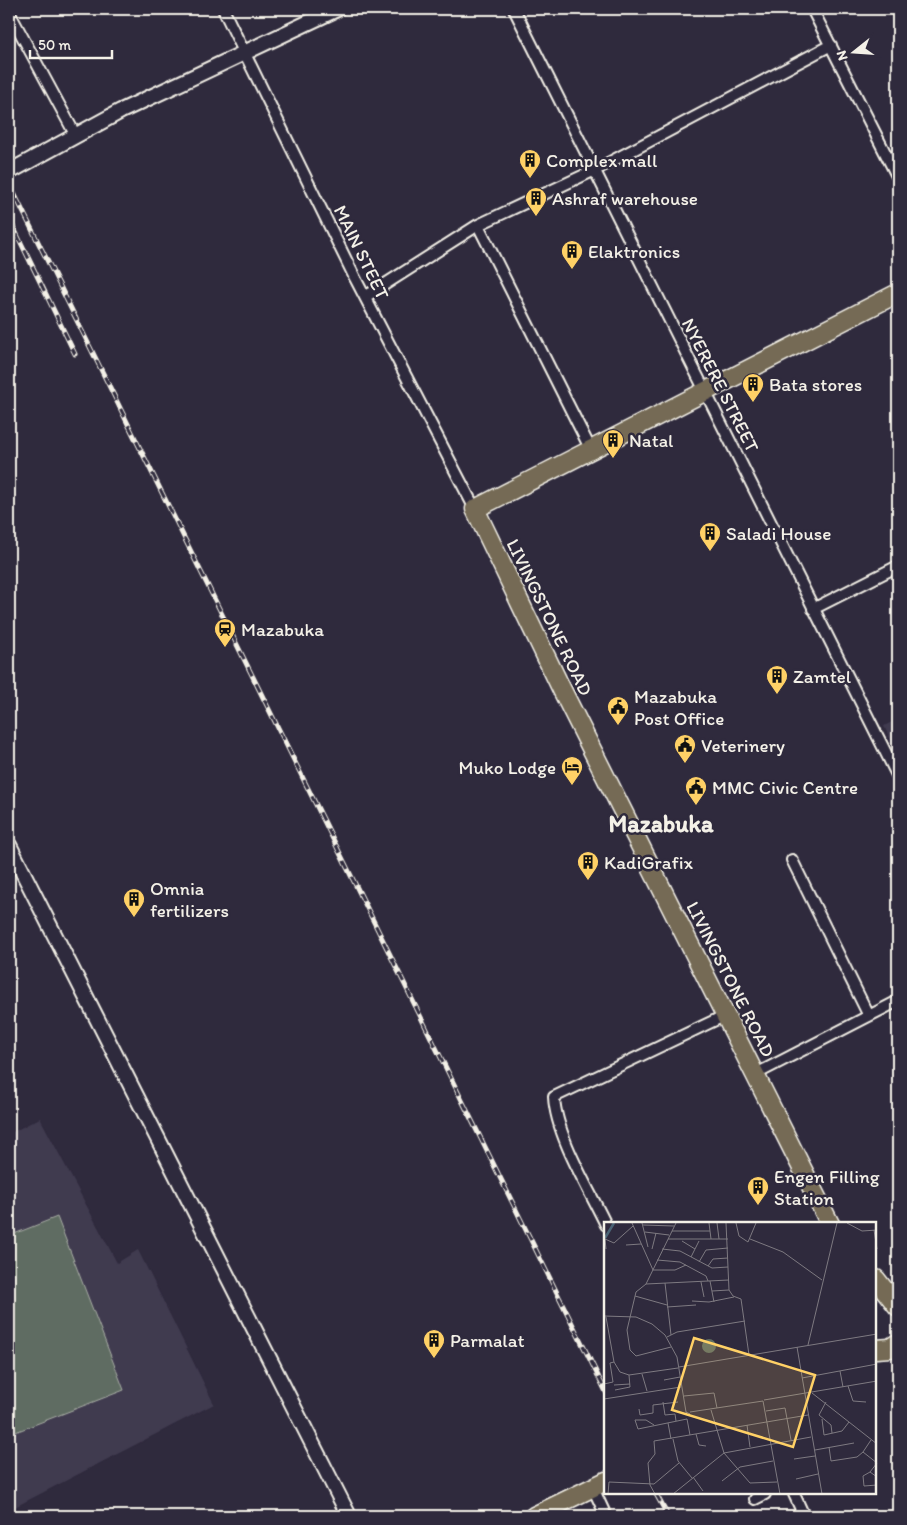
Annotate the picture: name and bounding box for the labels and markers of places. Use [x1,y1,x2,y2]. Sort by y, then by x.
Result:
building icon: Complex mall [518,148,542,179]
place label: Complex mall [546,149,658,172]
building icon: Ashraf warehouse [524,186,548,217]
place label: Ashraf warehouse [552,187,698,210]
building icon: Elaktronics [560,239,584,270]
place label: Elaktronics [588,240,680,263]
building icon: Bata stores [741,372,765,403]
place label: Bata stores [769,373,862,396]
building icon: Natal [601,428,625,459]
place label: Natal [629,429,674,452]
building icon: Saladi House [698,521,722,552]
place label: Saladi House [726,522,832,545]
station icon: Mazabuka [213,617,237,648]
place label: Mazabuka [241,618,324,641]
building icon: Zamtel [765,664,789,695]
place label: Zamtel [793,665,852,688]
place label: Mazabuka Post Office [634,685,724,730]
public building icon: Mazabuka Post Office [606,695,630,726]
public building icon: Veterinery [673,733,697,764]
place label: Veterinery [701,734,785,757]
hotel icon: Muko Lodge [560,755,584,786]
place label: Muko Lodge [459,756,556,779]
public building icon: MMC Civic Centre [684,775,708,806]
place label: MMC Civic Centre [712,776,858,799]
building icon: KadiGrafix [576,850,600,881]
place label: KadiGrafix [604,851,694,874]
place label: Omnia fertilizers [150,877,229,922]
building icon: Omnia fertilizers [122,887,146,918]
place label: Engen Filling Station [774,1165,880,1210]
building icon: Engen Filling Station [746,1175,770,1206]
building icon: Parmalat [422,1328,446,1359]
place label: Parmalat [450,1329,525,1352]

